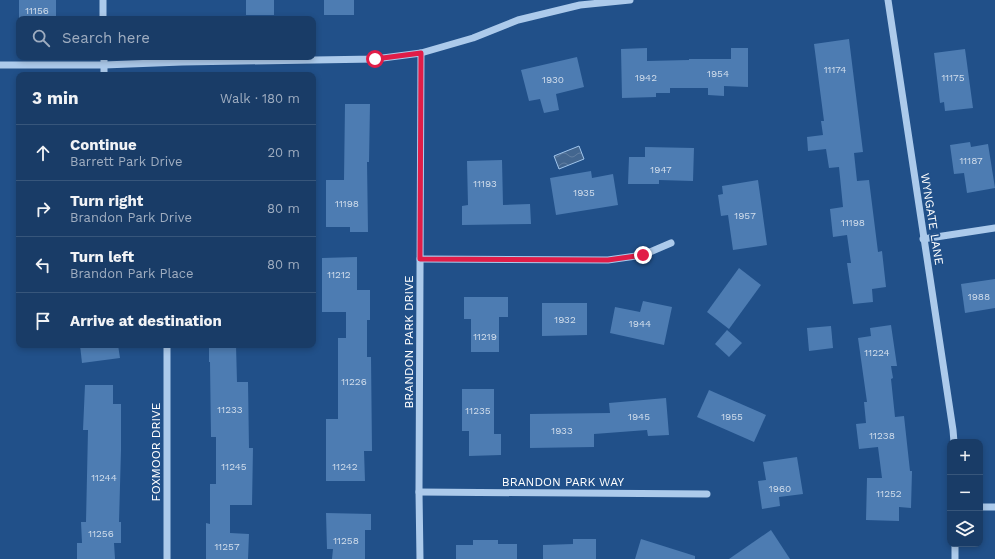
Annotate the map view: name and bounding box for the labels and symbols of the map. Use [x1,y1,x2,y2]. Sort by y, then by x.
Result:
house number: 11156 [25,5,49,16]
route start [366,50,384,68]
house number: 11174 [824,64,846,75]
house number: 1954 [707,68,729,79]
house number: 1942 [635,72,657,83]
house number: 11175 [941,72,965,83]
house number: 1930 [542,74,564,85]
house number: 11187 [959,155,983,166]
house number: 1947 [650,164,672,175]
street label: WYNGATE LANE [918,172,946,266]
house number: 11193 [473,178,497,189]
house number: 1935 [573,187,595,198]
house number: 11198 [335,198,359,209]
house number: 1957 [734,210,756,221]
house number: 11198 [841,217,865,228]
route end [634,246,652,264]
house number: 11212 [327,269,351,280]
street label: BRANDON PARK DRIVE [402,275,416,409]
house number: 1988 [968,291,990,302]
house number: 1932 [554,314,576,325]
house number: 1944 [629,318,651,329]
house number: 11219 [473,331,497,342]
house number: 11224 [864,347,890,358]
house number: 11226 [341,376,367,387]
street label: FOXMOOR DRIVE [149,402,163,501]
house number: 11233 [217,404,243,415]
house number: 11235 [465,405,491,416]
house number: 1945 [628,411,650,422]
house number: 1955 [721,411,743,422]
house number: 1933 [551,425,573,436]
house number: 11238 [869,430,895,441]
house number: 11245 [221,461,247,472]
house number: 11242 [332,461,358,472]
house number: 11244 [91,472,117,483]
street label: BRANDON PARK WAY [502,475,624,489]
house number: 1960 [769,483,791,494]
house number: 11252 [876,488,902,499]
house number: 11256 [88,528,114,539]
house number: 11258 [333,535,359,546]
house number: 11257 [214,541,240,552]

